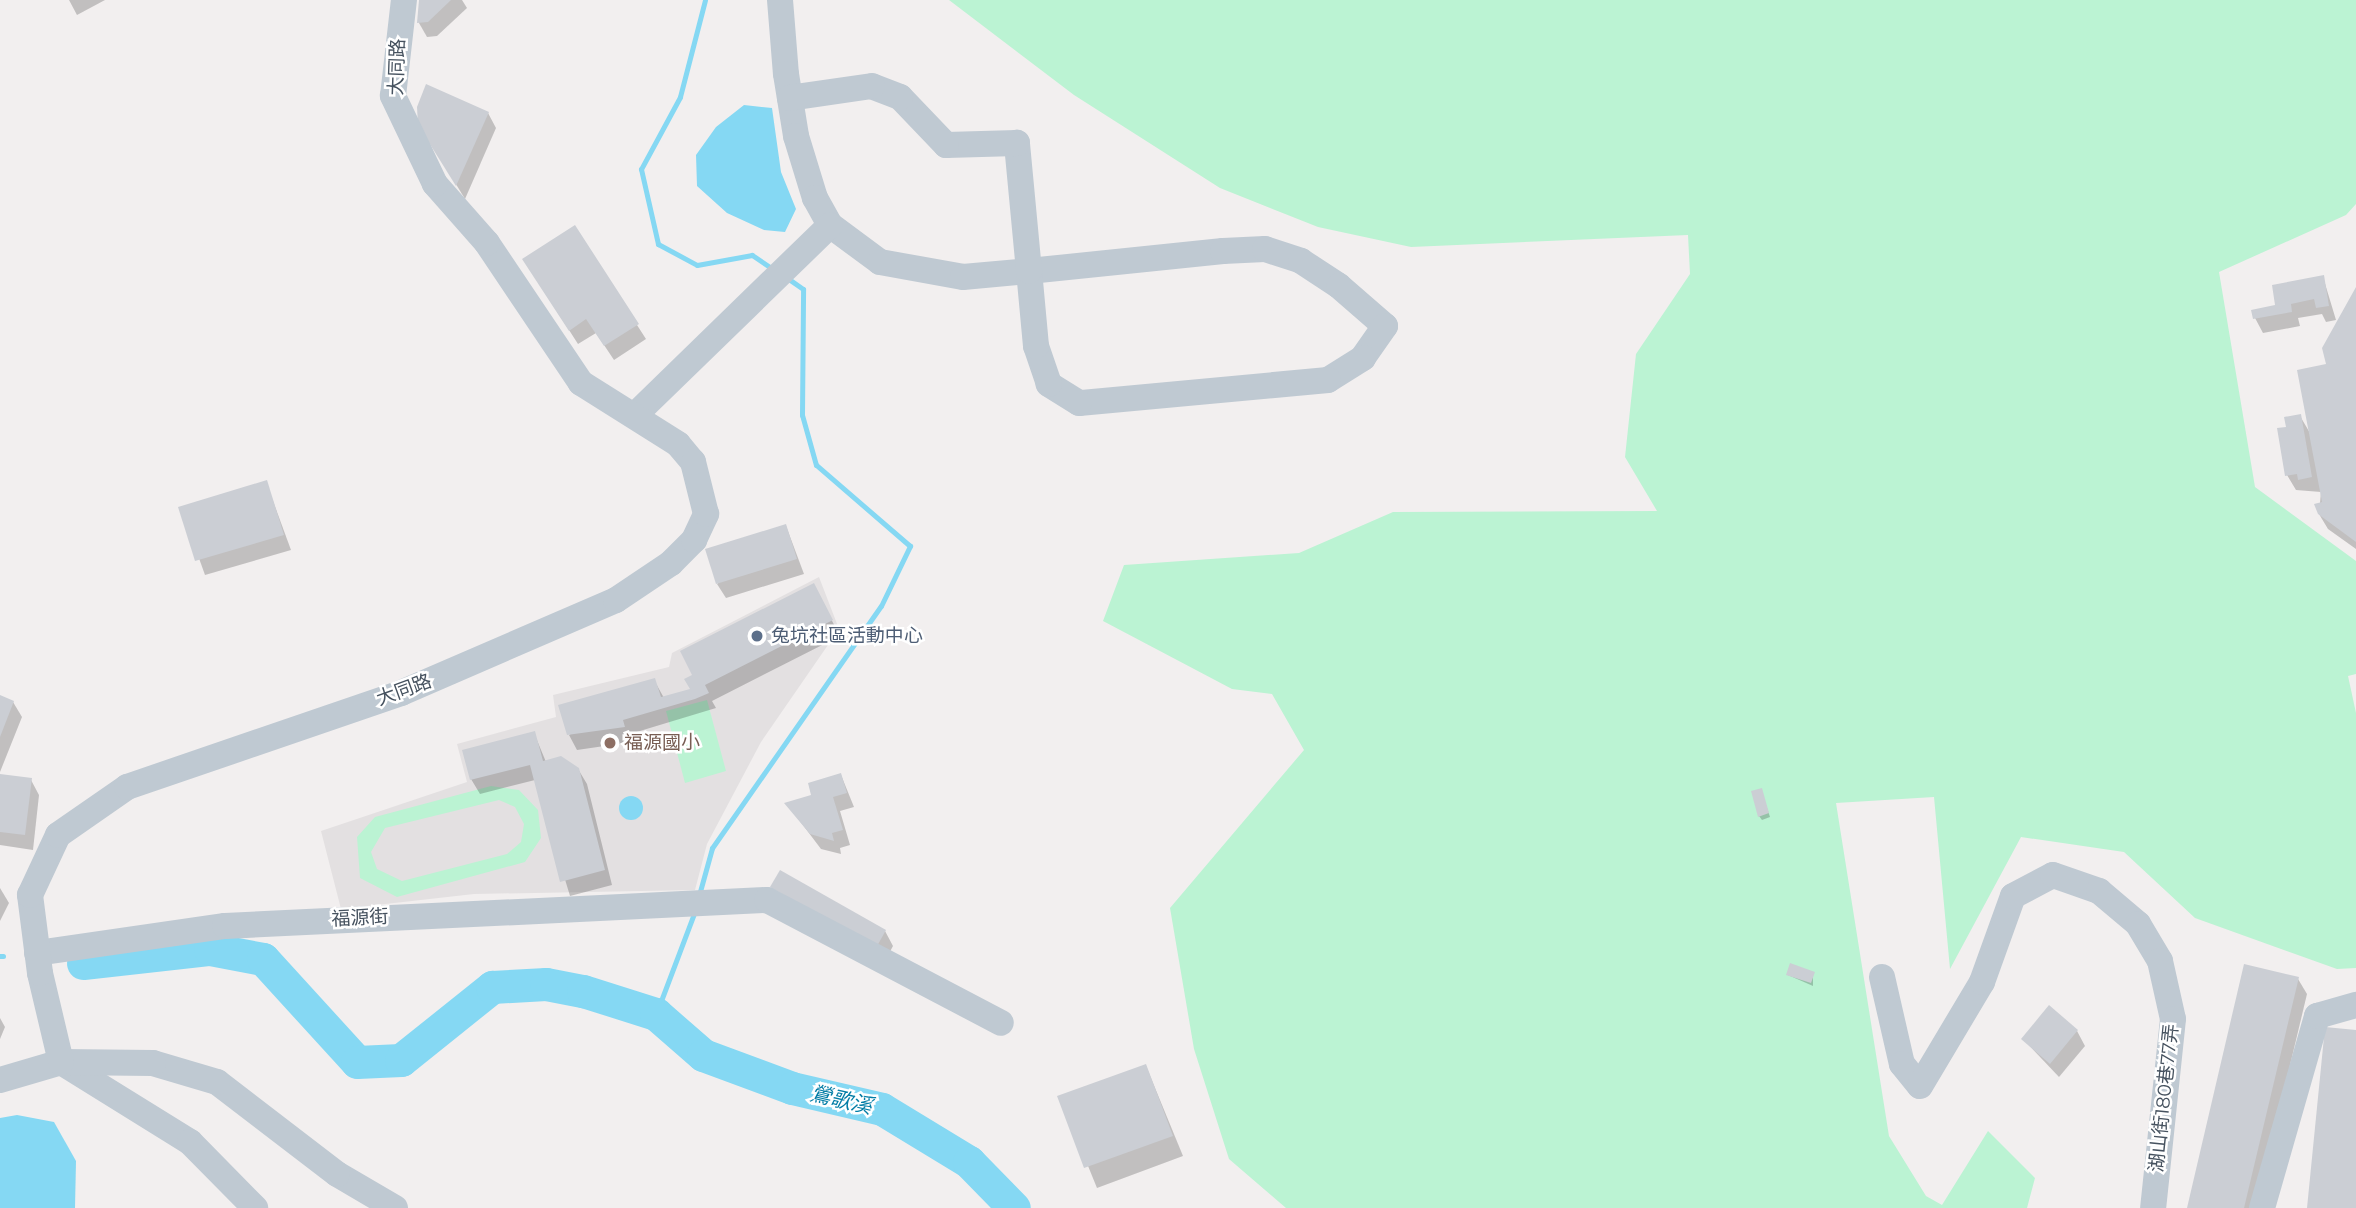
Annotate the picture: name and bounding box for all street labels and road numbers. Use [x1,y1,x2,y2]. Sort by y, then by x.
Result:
street label: 大同路 [385,38,409,96]
street label: 大同路 [373,670,435,710]
street label: 福源街 [331,905,389,931]
street label: 湖山街180巷77弄 [2145,1023,2183,1173]

